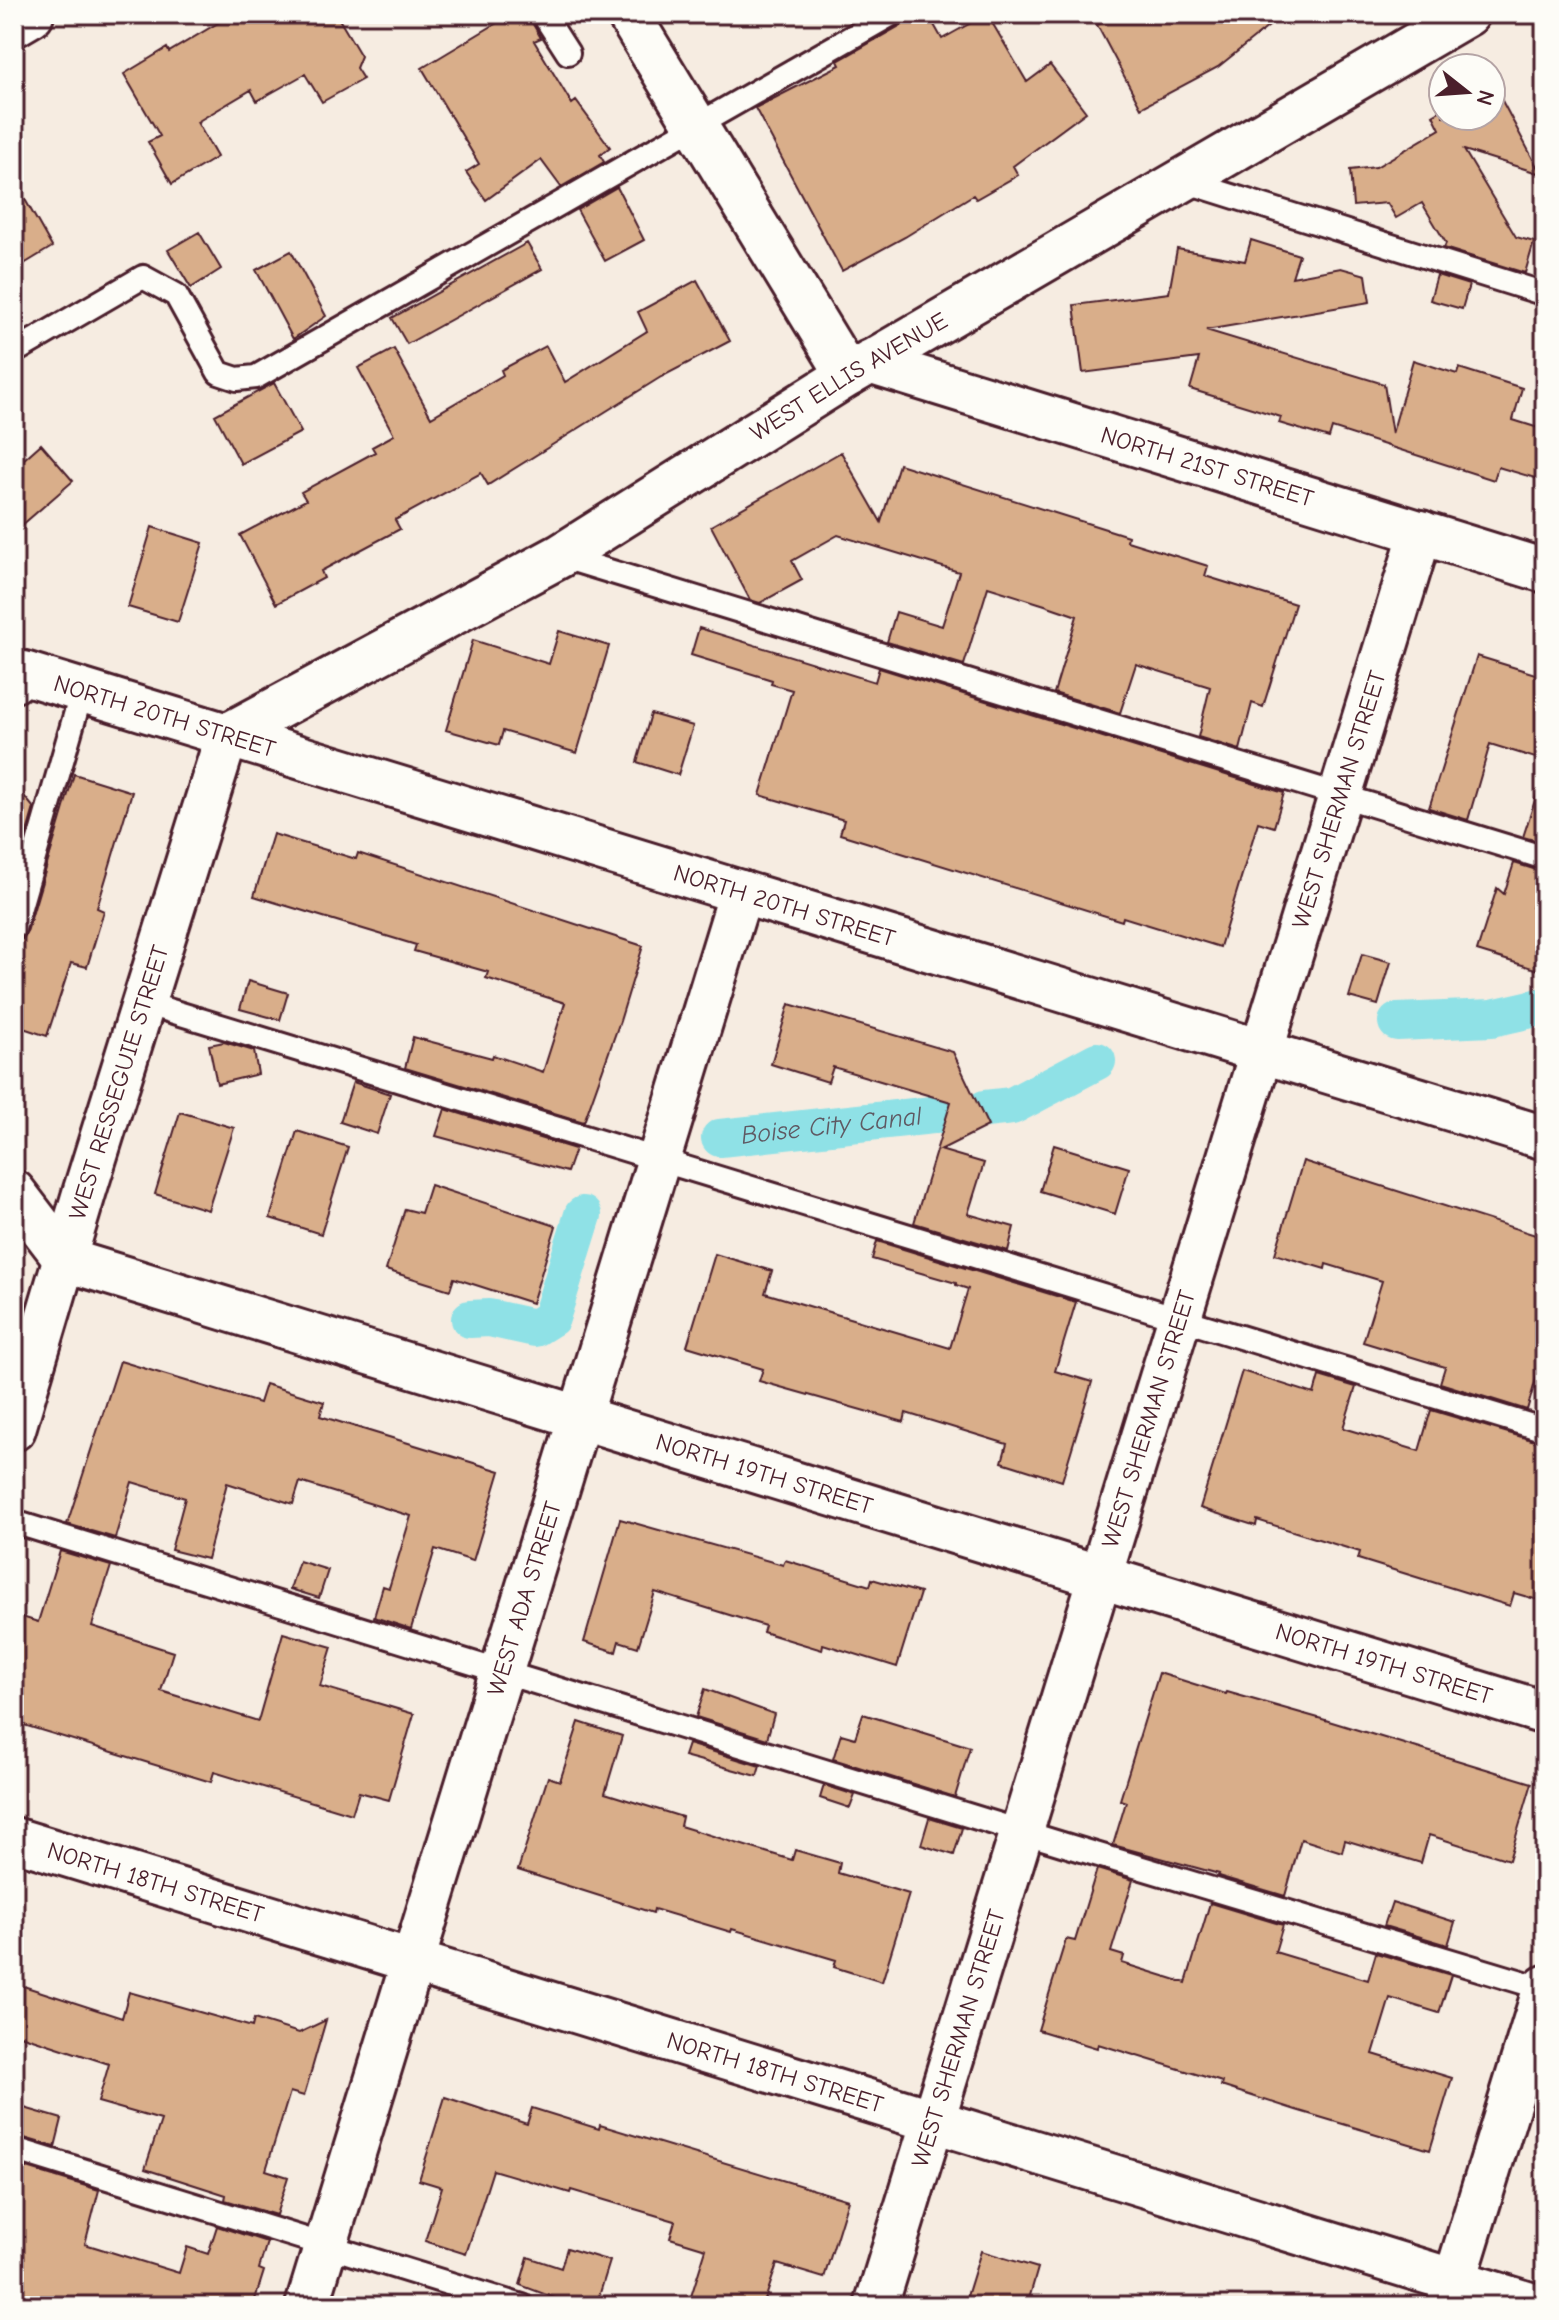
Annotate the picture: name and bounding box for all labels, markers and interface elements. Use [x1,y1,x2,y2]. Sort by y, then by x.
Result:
north arrow [1427,52,1507,132]
text: N [1471,87,1500,108]
street label: WEST ELLIS AVENUE [745,306,952,447]
street label: NORTH 21ST STREET [1098,421,1317,513]
street label: WEST SHERMAN STREET [1286,667,1392,932]
street label: NORTH 20TH STREET [51,669,279,763]
street label: NORTH 20TH STREET [670,858,899,953]
street label: WEST RESSEGUIE STREET [63,941,175,1223]
water label: Boise City Canal [739,1101,924,1151]
street label: WEST SHERMAN STREET [1096,1286,1201,1551]
street label: NORTH 19TH STREET [653,1428,877,1520]
street label: WEST ADA STREET [481,1498,567,1699]
street label: NORTH 19TH STREET [1272,1617,1496,1710]
street label: NORTH 18TH STREET [44,1836,268,1929]
street label: WEST SHERMAN STREET [905,1906,1011,2171]
street label: NORTH 18TH STREET [663,2026,887,2119]

